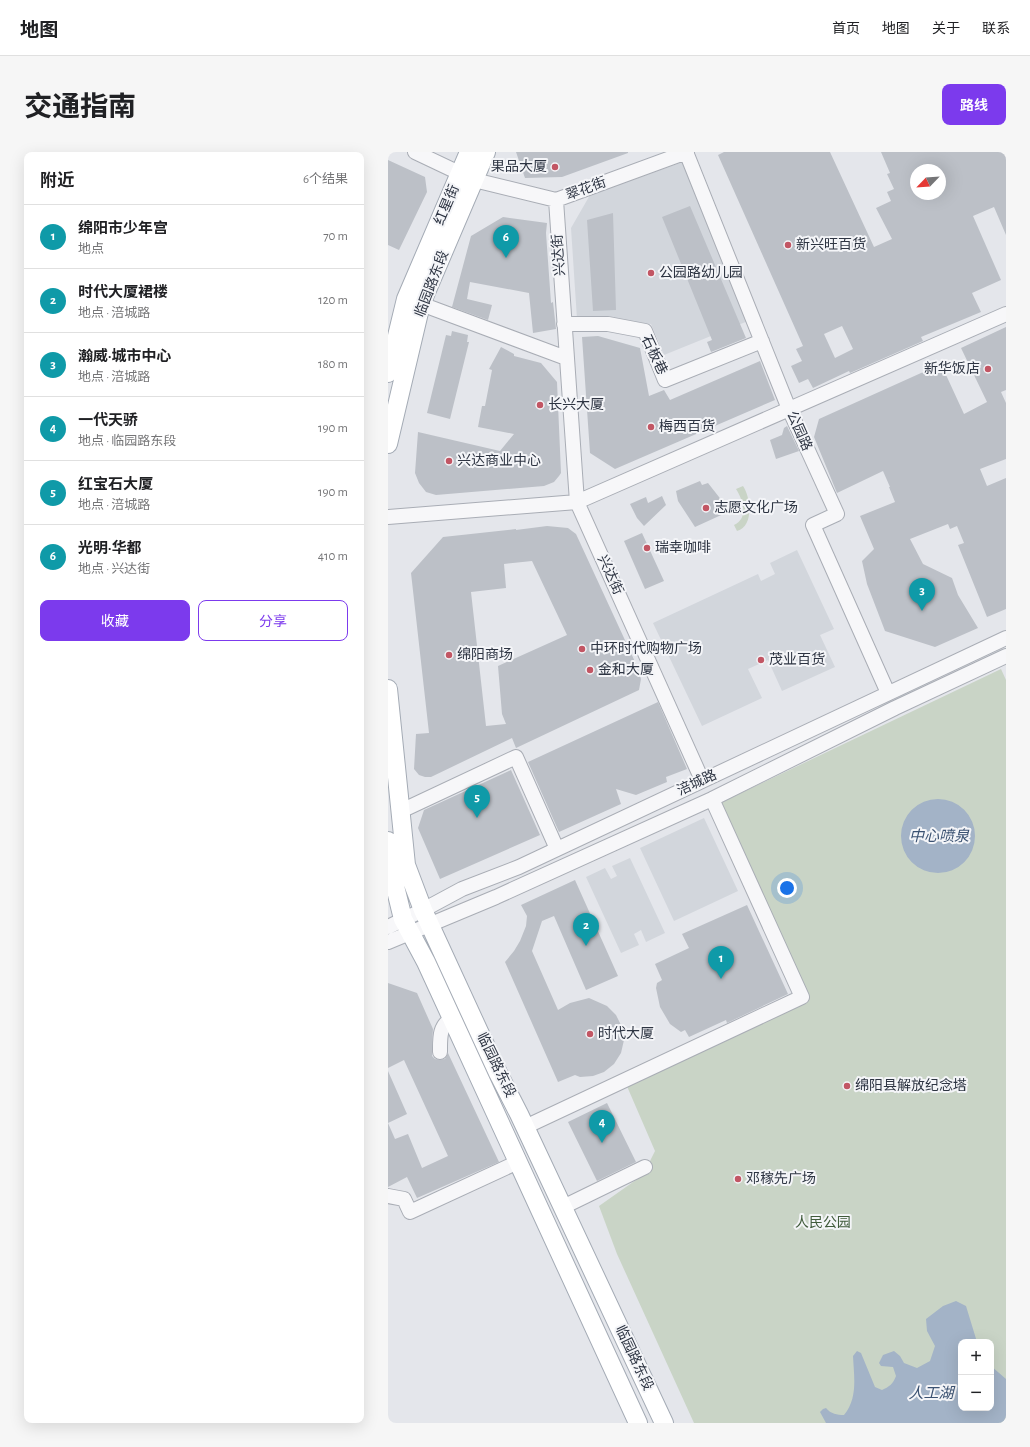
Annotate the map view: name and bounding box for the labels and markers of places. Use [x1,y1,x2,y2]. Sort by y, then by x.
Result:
place label: 果品大厦 [491,159,547,174]
marker: 果品大厦 [550,162,560,172]
pin: 6 [493,225,519,258]
place label: 新兴旺百货 [796,236,866,252]
marker: 新兴旺百货 [783,240,793,250]
place label: 公园路幼儿园 [659,265,743,280]
marker: 公园路幼儿园 [646,268,656,278]
place label: 新华饭店 [924,360,980,376]
marker: 新华饭店 [983,364,993,374]
place label: 长兴大厦 [548,397,604,412]
marker: 长兴大厦 [535,400,545,410]
place label: 梅西百货 [659,418,715,434]
marker: 梅西百货 [646,422,656,432]
place label: 兴达商业中心 [457,453,541,468]
marker: 兴达商业中心 [444,456,454,466]
place label: 志愿文化广场 [714,499,798,515]
marker: 志愿文化广场 [701,503,711,513]
place label: 瑞幸咖啡 [655,540,711,555]
marker: 瑞幸咖啡 [642,543,652,553]
pin: 3 [909,578,935,611]
place label: 中环时代购物广场 [590,640,702,656]
marker: 中环时代购物广场 [577,644,587,654]
place label: 绵阳商场 [457,647,513,662]
marker: 绵阳商场 [444,650,454,660]
place label: 茂业百货 [769,651,825,667]
marker: 茂业百货 [756,655,766,665]
place label: 金和大厦 [598,662,654,677]
marker: 金和大厦 [585,665,595,675]
pin: 5 [464,785,490,818]
pin: 2 [573,913,599,946]
pin: 1 [708,946,734,979]
place label: 时代大厦 [598,1025,654,1041]
marker: 时代大厦 [585,1029,595,1039]
place label: 绵阳县解放纪念塔 [855,1077,967,1093]
marker: 绵阳县解放纪念塔 [842,1081,852,1091]
pin: 4 [589,1110,615,1143]
place label: 邓稼先广场 [746,1171,816,1186]
marker: 邓稼先广场 [733,1174,743,1184]

